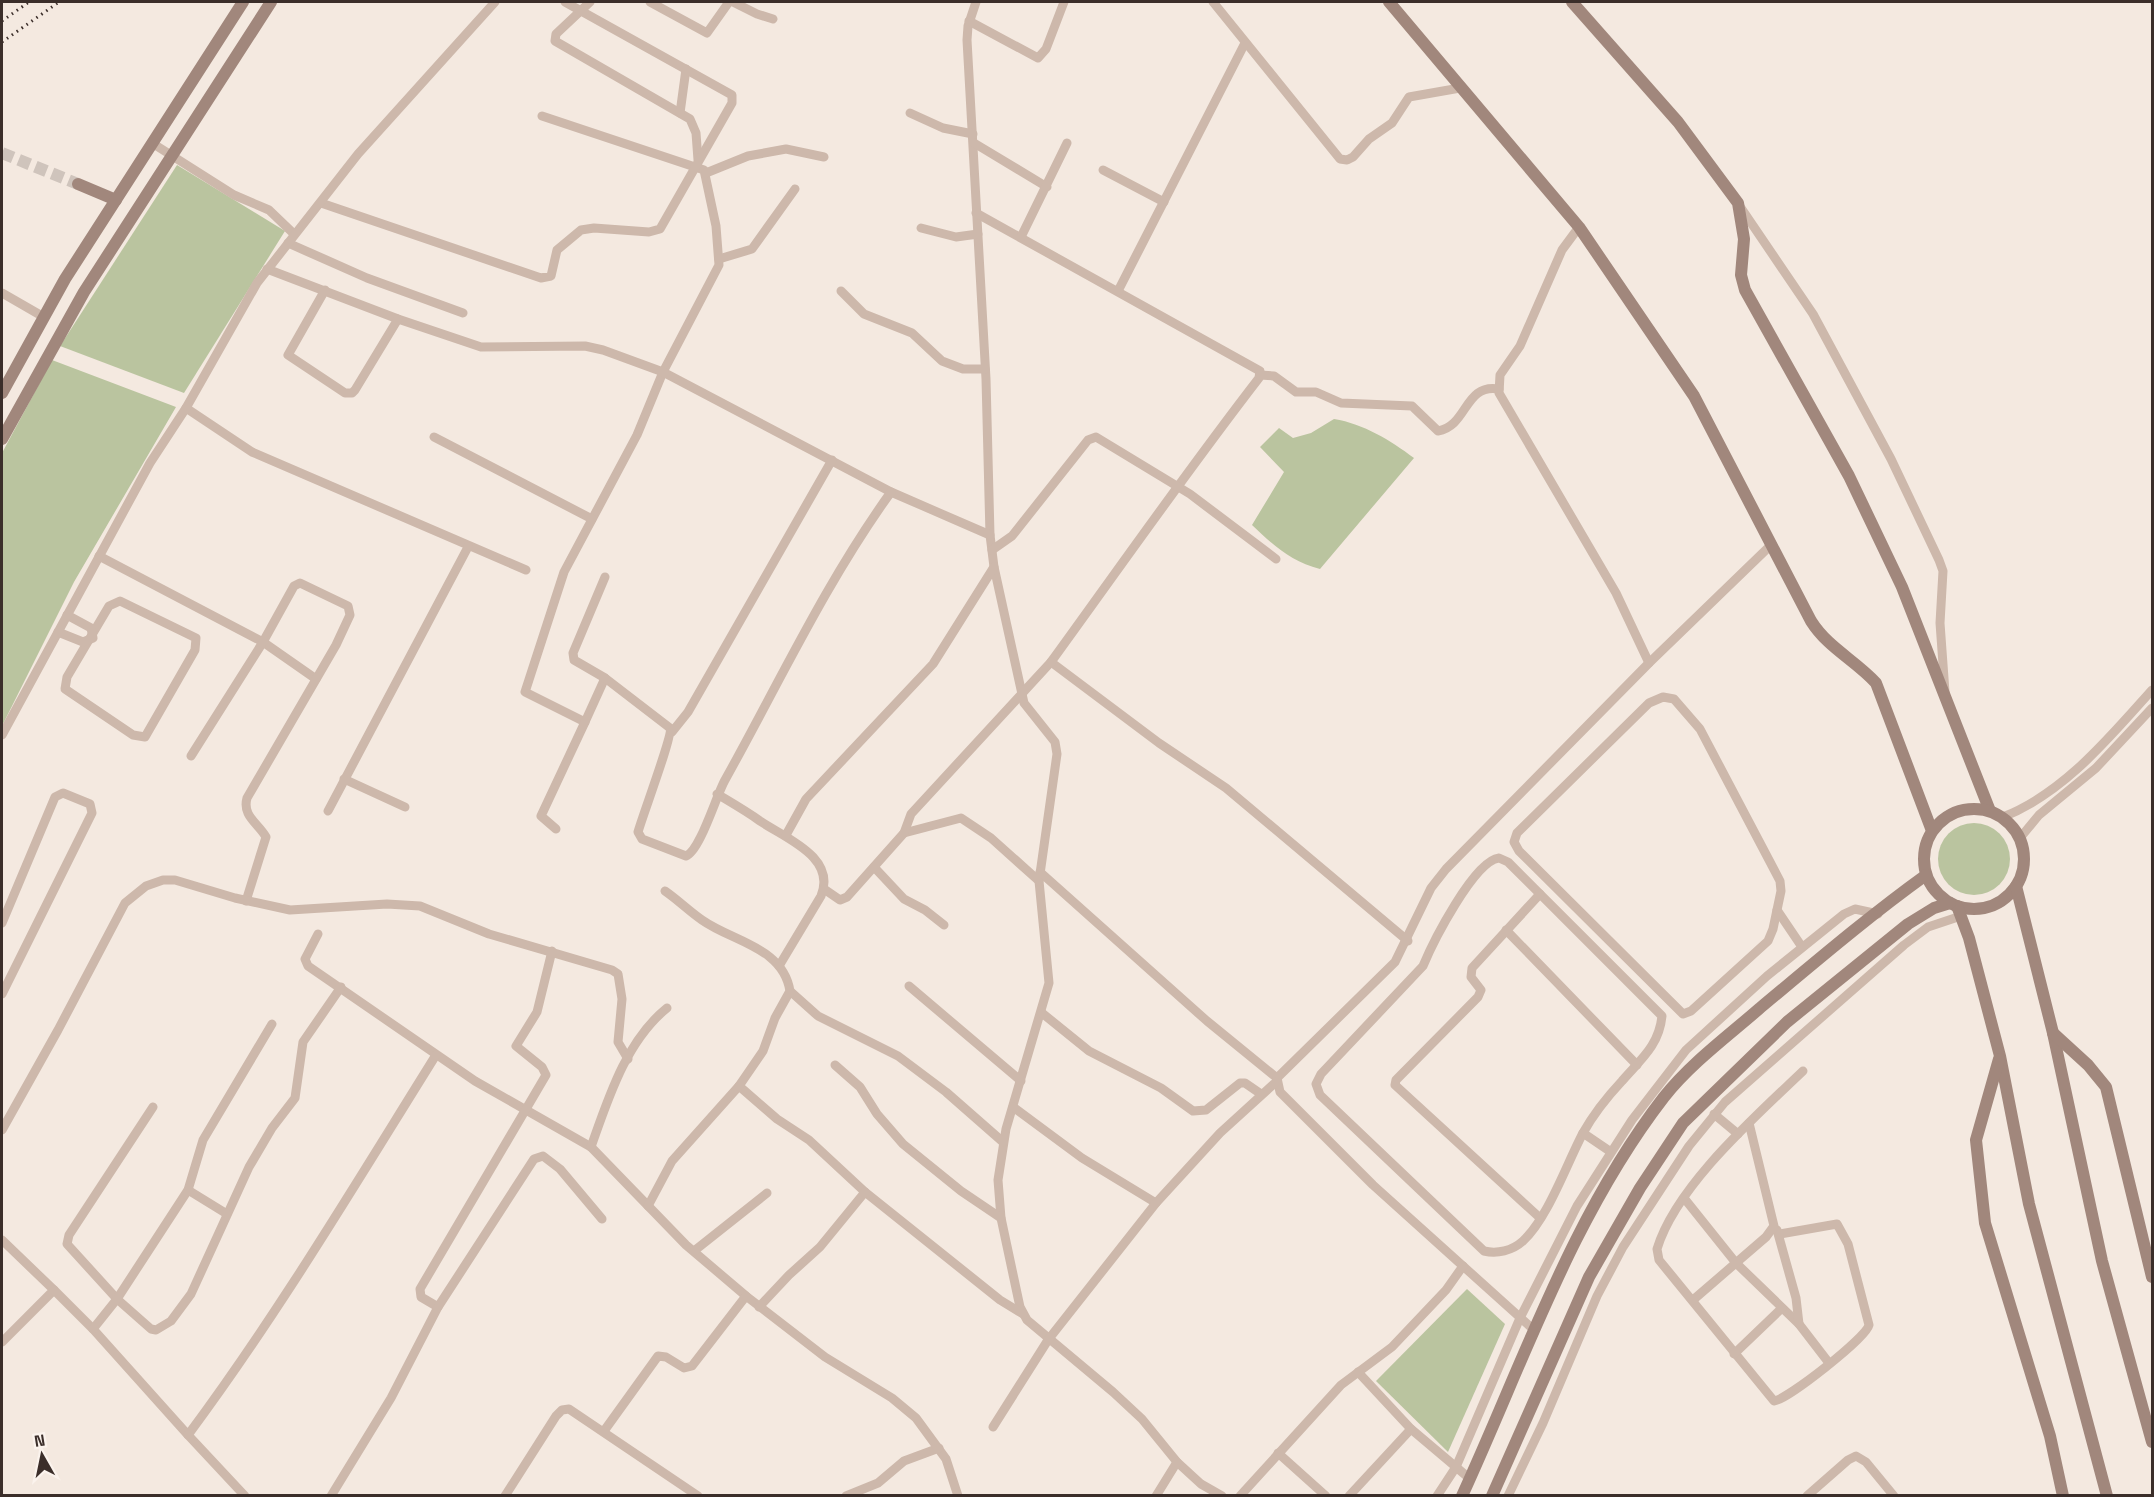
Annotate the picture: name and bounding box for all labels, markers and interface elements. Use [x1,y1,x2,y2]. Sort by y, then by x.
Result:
north arrow [12,1425,72,1485]
text: N [33,1429,47,1452]

